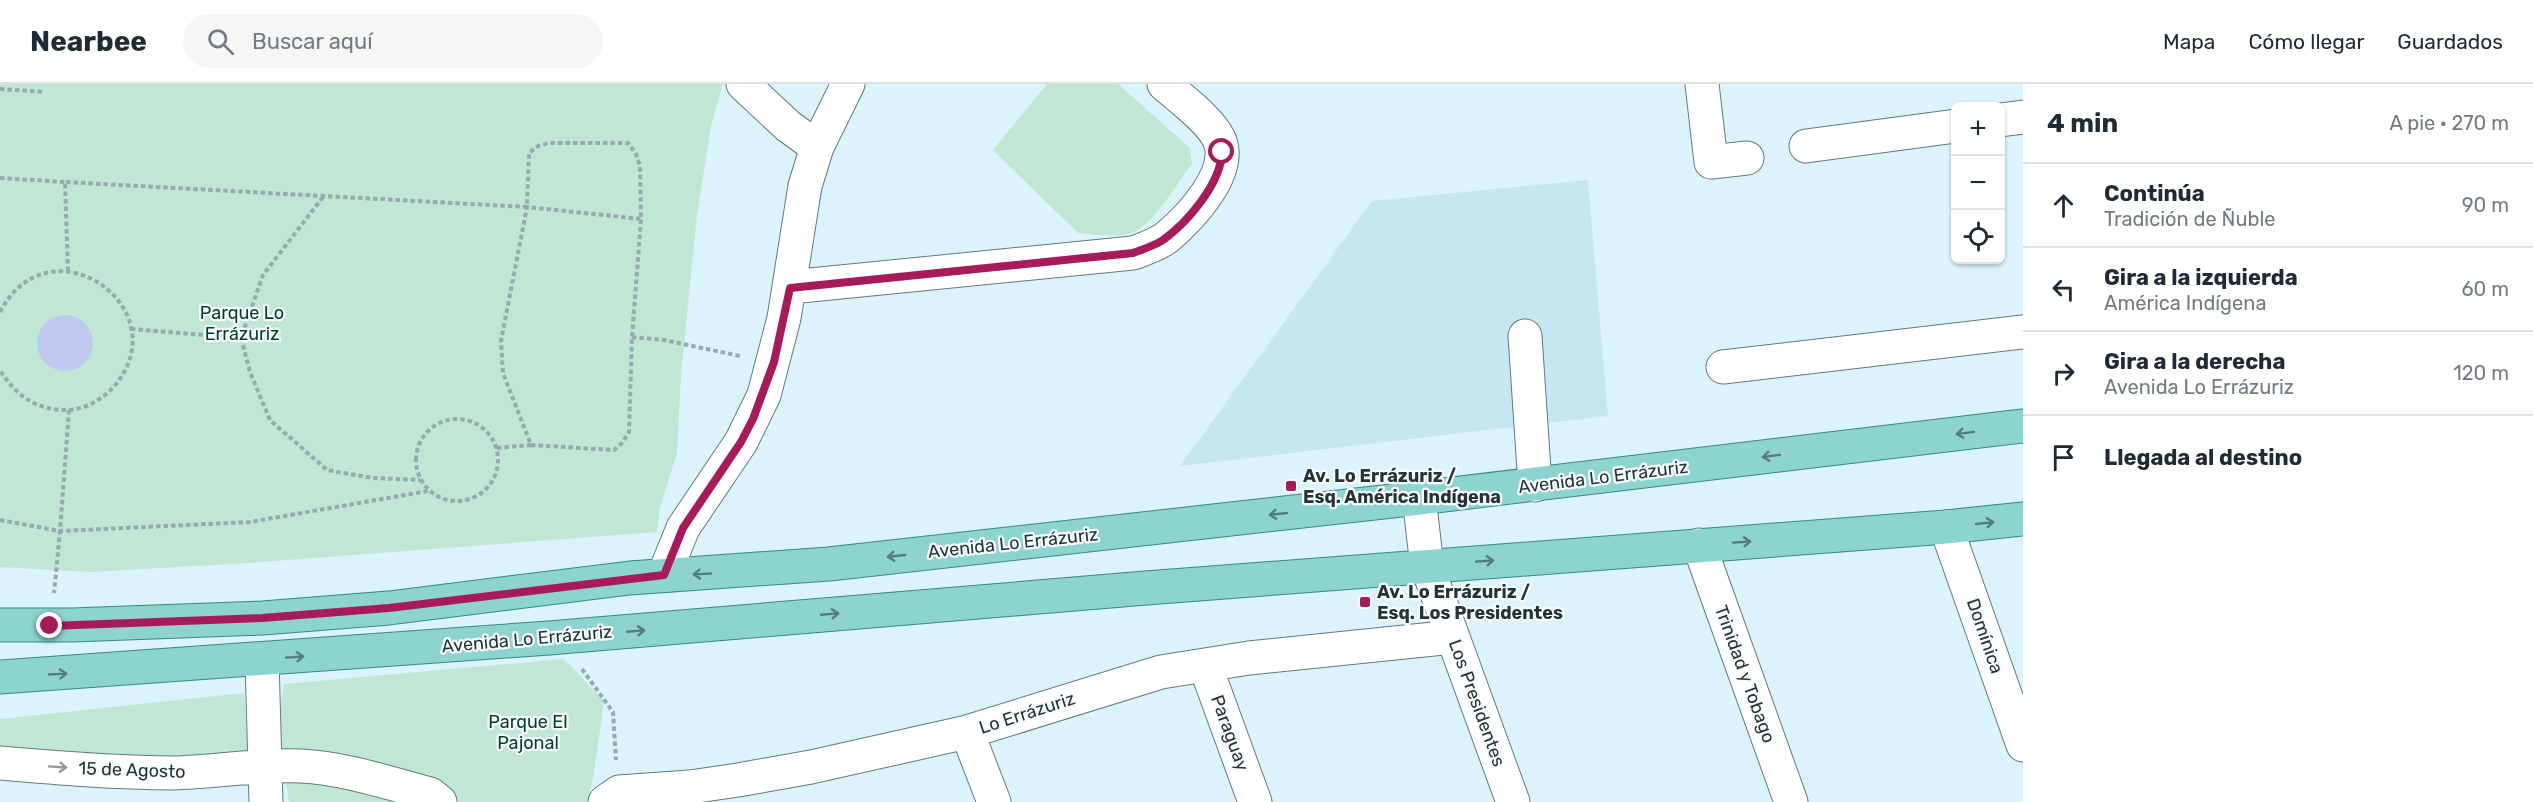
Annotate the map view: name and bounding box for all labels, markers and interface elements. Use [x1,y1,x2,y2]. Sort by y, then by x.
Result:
search box [183,14,603,68]
text: Nearbee [30,25,147,58]
icon: search [204,25,237,58]
text: Buscar aquí [252,28,372,55]
text: Mapa [2163,29,2215,54]
text: Cómo llegar [2248,29,2364,54]
text: Guardados [2397,29,2503,54]
map controls [1951,102,2005,264]
button: + [1951,102,2005,156]
text: 4 min [2047,108,2118,139]
text: A pie · 270 m [2389,111,2509,135]
route start [1208,138,1234,164]
button: − [1951,156,2005,210]
text: Continúa [2104,180,2205,207]
icon: ahead [2047,189,2080,222]
text: 90 m [2462,193,2509,217]
text: Tradición de Ñuble [2104,207,2275,231]
button: locate [1951,210,2005,264]
text: Gira a la izquierda [2104,264,2298,291]
icon: left [2047,273,2080,306]
text: 60 m [2462,277,2509,301]
text: América Indígena [2104,291,2266,315]
park label: Parque Lo Errázuriz [200,302,284,345]
text: Gira a la derecha [2104,348,2285,375]
icon: right [2047,357,2080,390]
text: 120 m [2453,361,2509,385]
text: Avenida Lo Errázuriz [2104,375,2294,399]
one-way arrow [1955,428,1975,439]
icon: arrive [2047,441,2080,474]
text: Llegada al destino [2104,444,2302,471]
one-way arrow [1762,451,1782,462]
street label: Avenida Lo Errázuriz [1517,456,1689,498]
place label: Av. Lo Errázuriz / Esq. América Indígena [1303,465,1501,508]
marker: Av. Lo Errázuriz / Esq. América Indígena [1284,479,1298,493]
one-way arrow [1268,509,1288,520]
one-way arrow [1974,517,1994,528]
street label: Avenida Lo Errázuriz [927,523,1099,563]
one-way arrow [1732,536,1752,547]
one-way arrow [887,551,907,562]
one-way arrow [1475,556,1495,567]
one-way arrow [693,568,712,579]
place label: Av. Lo Errázuriz / Esq. Los Presidentes [1377,581,1563,624]
marker: Av. Lo Errázuriz / Esq. Los Presidentes [1358,595,1372,609]
street label: Domínica [1962,595,2008,677]
street label: Trinidad y Tobago [1710,602,1780,746]
one-way arrow [820,608,840,619]
route end [36,612,62,638]
street label: Avenida Lo Errázuriz [441,621,613,657]
one-way arrow [625,625,645,636]
street label: Los Presidentes [1444,636,1510,770]
one-way arrow [284,651,304,662]
one-way arrow [48,669,68,680]
street label: Lo Errázuriz [976,687,1078,739]
street label: Paraguay [1206,692,1254,774]
park label: Parque El Pajonal [488,711,568,754]
street label: 15 de Agosto [78,757,186,783]
one-way arrow [48,762,68,773]

